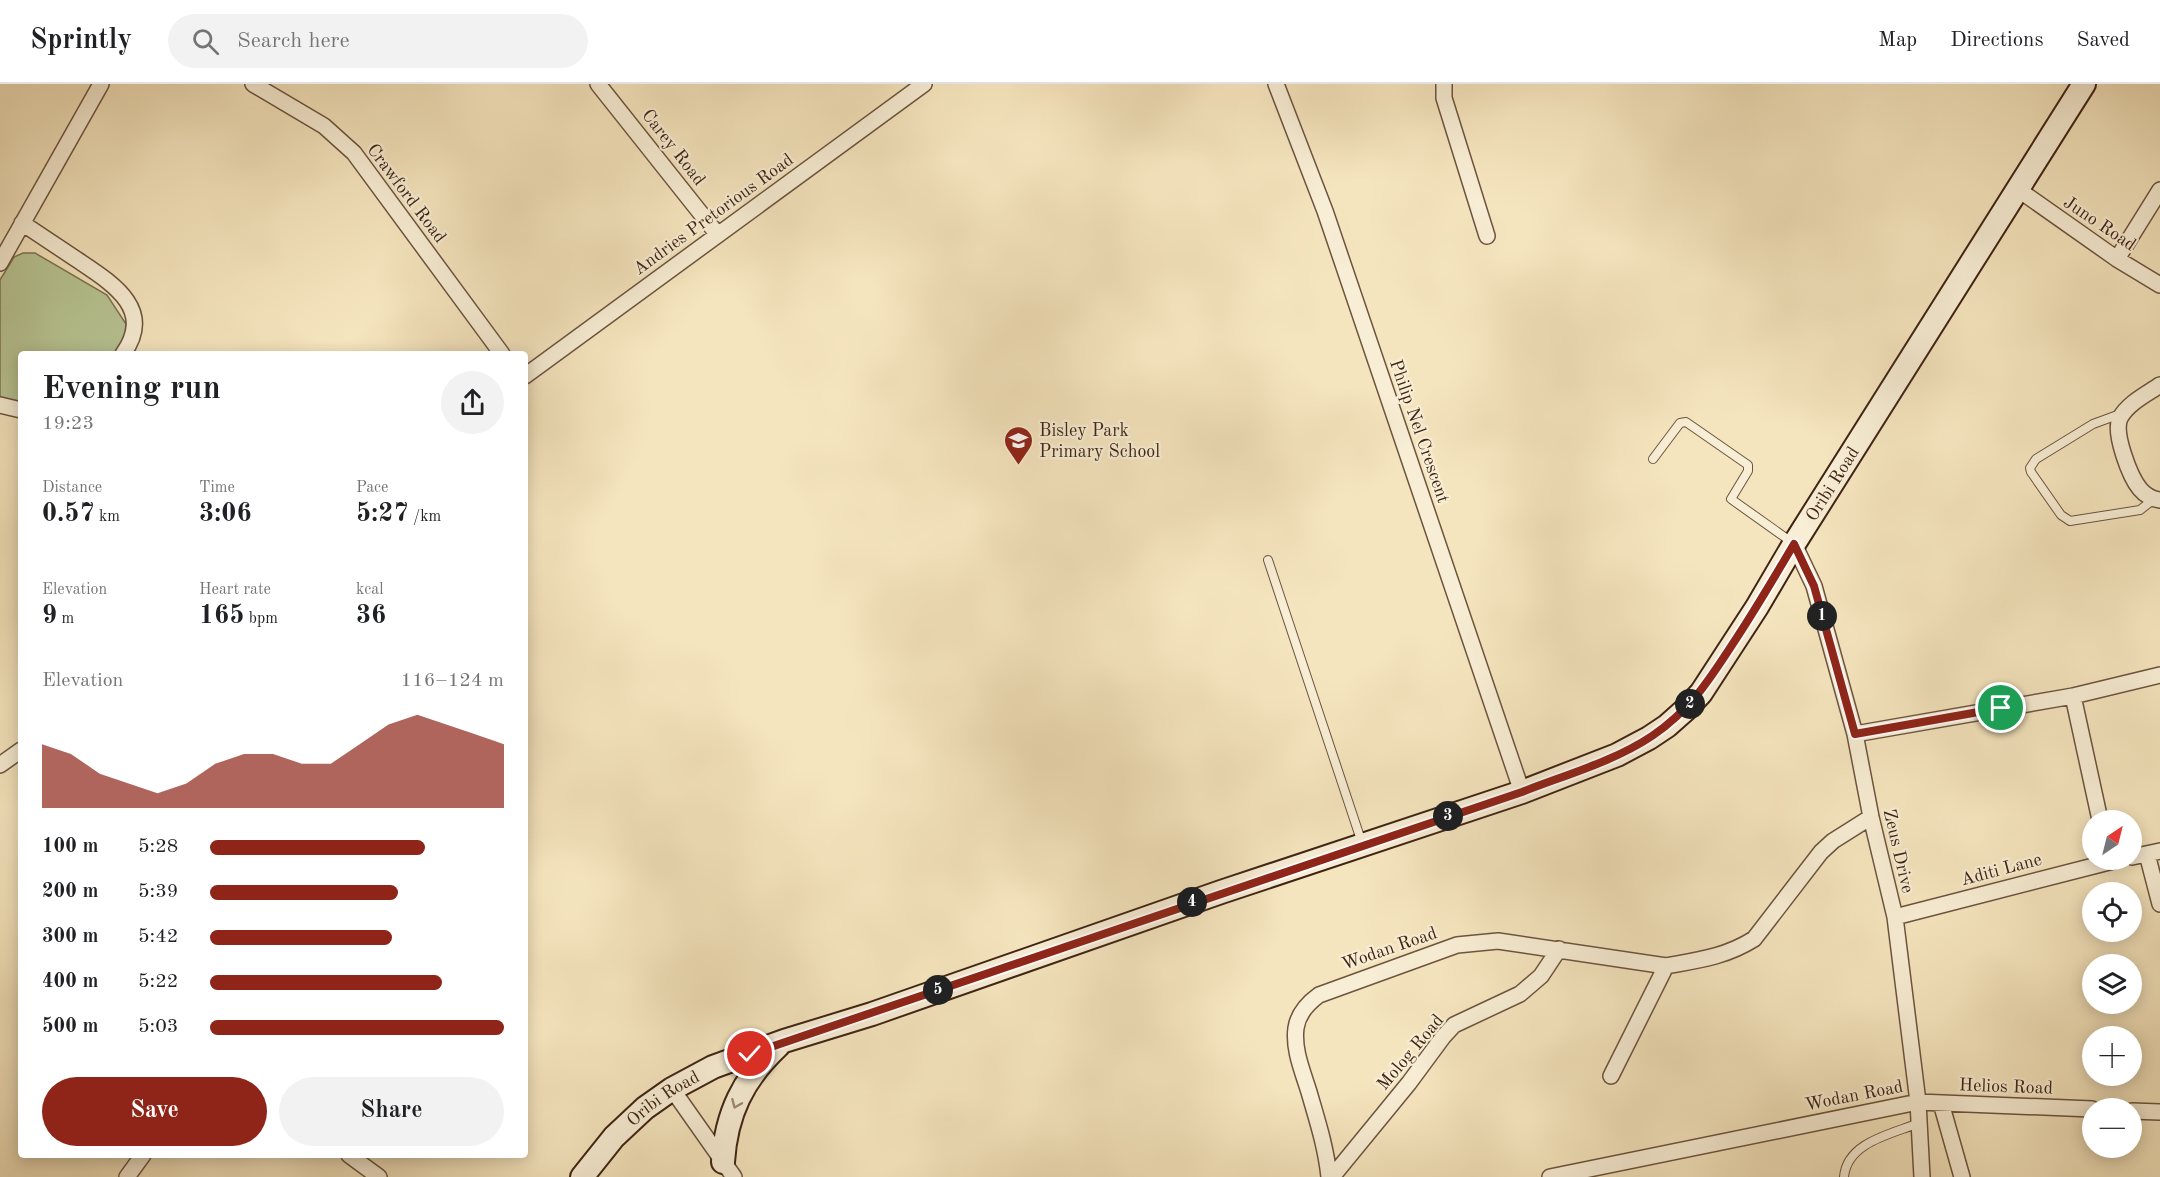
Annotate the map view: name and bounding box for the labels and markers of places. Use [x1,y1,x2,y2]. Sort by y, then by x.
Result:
place label: Bisley Park Primary School [1039,422,1160,461]
school or university icon: Bisley Park Primary School [1002,424,1034,466]
pin: 1 [1807,601,1837,631]
pin [1975,682,2026,733]
pin: 2 [1675,689,1705,719]
pin: 3 [1433,801,1463,831]
pin: 4 [1177,887,1207,917]
pin: 5 [923,975,953,1005]
pin [724,1028,775,1079]

